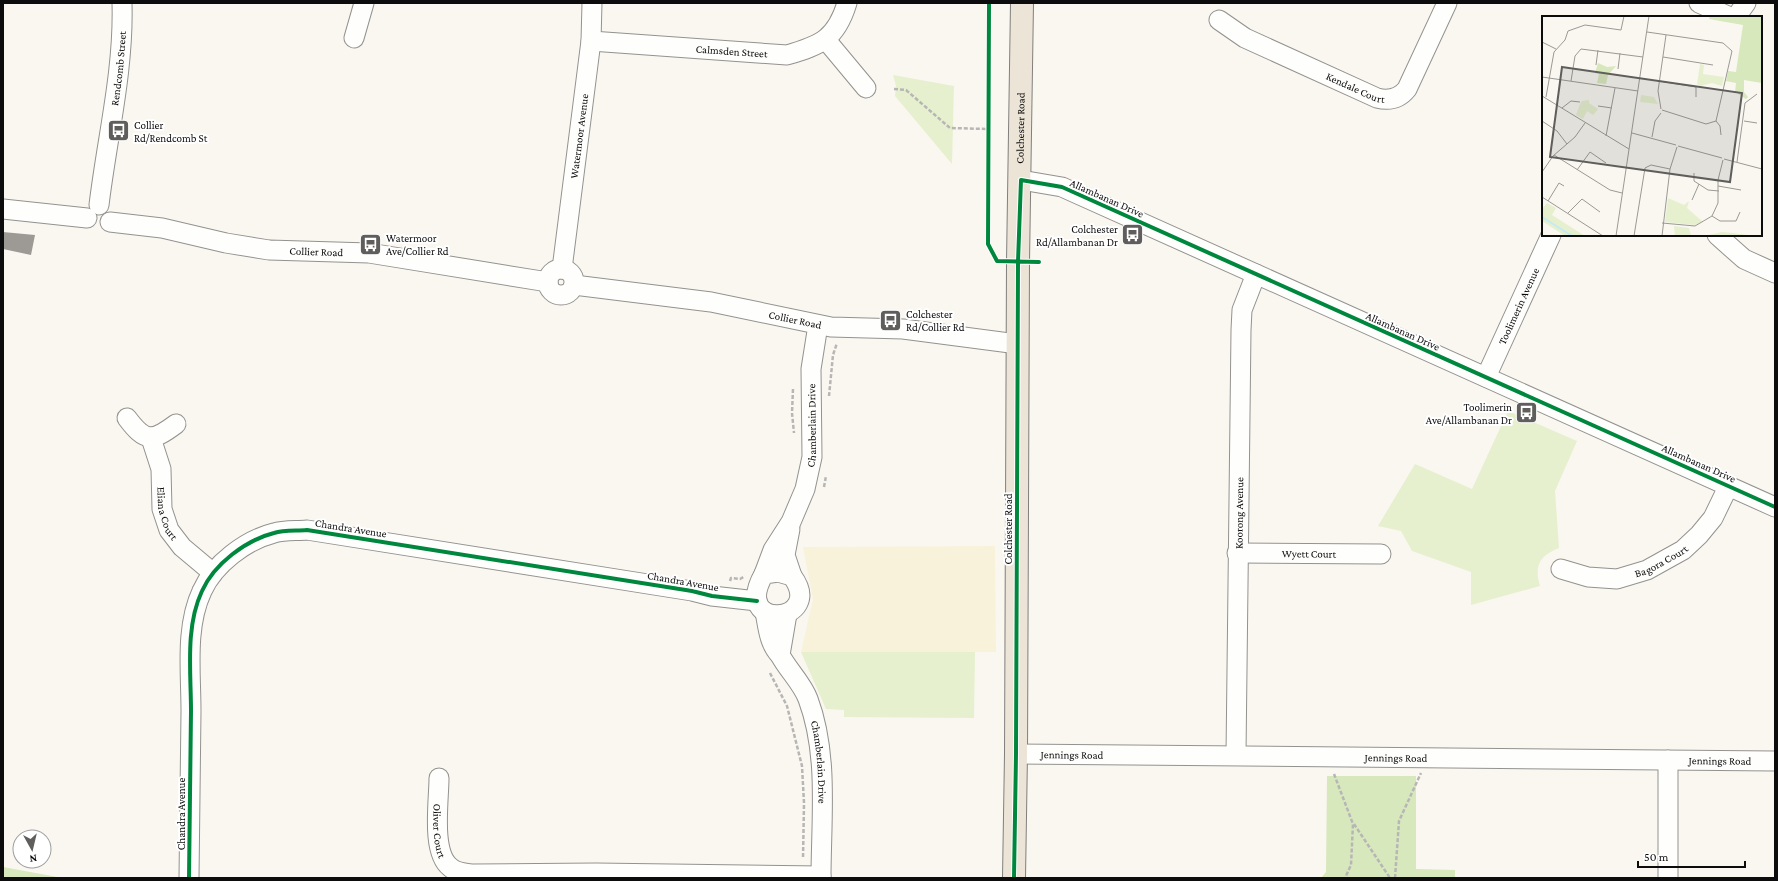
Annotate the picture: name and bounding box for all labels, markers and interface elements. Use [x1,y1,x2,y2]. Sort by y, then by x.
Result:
inset map [1542,16,1762,236]
street label: Rendcomb Street [108,31,128,106]
street label: Calmsden Street [695,42,768,60]
street label: Kendale Court [1324,70,1386,105]
street label: Colchester Road [1014,92,1027,164]
street label: Watermoor Avenue [568,93,590,179]
bus stop icon: Collier Rd/Rendcomb St [106,118,132,144]
place label: Collier Rd/Rendcomb St [134,119,208,144]
street label: Allambanan Drive [1068,176,1146,220]
bus stop icon: Colchester Rd/Allambanan Dr [1120,222,1146,248]
place label: Colchester Rd/Allambanan Dr [1036,223,1118,248]
bus stop icon: Watermoor Ave/Collier Rd [358,231,384,257]
place label: Watermoor Ave/Collier Rd [386,232,449,257]
street label: Collier Road [289,245,344,258]
street label: Toolimerin Avenue [1496,266,1541,346]
bus stop icon: Colchester Rd/Collier Rd [878,307,904,333]
street label: Collier Road [768,308,823,331]
place label: Colchester Rd/Collier Rd [906,308,965,333]
street label: Allambanan Drive [1364,309,1442,353]
street label: Chamberlain Drive [804,384,818,468]
bus stop icon: Toolimerin Ave/Allambanan Dr [1514,400,1540,426]
place label: Toolimerin Ave/Allambanan Dr [1426,401,1512,426]
street label: Allambanan Drive [1660,441,1738,485]
street label: Koorong Avenue [1232,477,1246,549]
street label: Eliana Court [155,487,181,543]
street label: Colchester Road [1002,493,1014,565]
street label: Chandra Avenue [314,516,388,540]
street label: Bagora Court [1633,542,1690,579]
street label: Wyett Court [1282,547,1337,560]
street label: Chandra Avenue [646,569,720,593]
street label: Chamberlain Drive [809,719,829,804]
street label: Jennings Road [1040,748,1104,762]
street label: Jennings Road [1364,751,1428,765]
street label: Jennings Road [1688,754,1752,768]
street label: Chandra Avenue [175,778,187,850]
street label: Oliver Court [431,803,449,860]
north arrow [12,829,52,869]
scale bar [1638,843,1745,869]
text: 50 m [1644,850,1669,864]
text: N [28,852,38,865]

